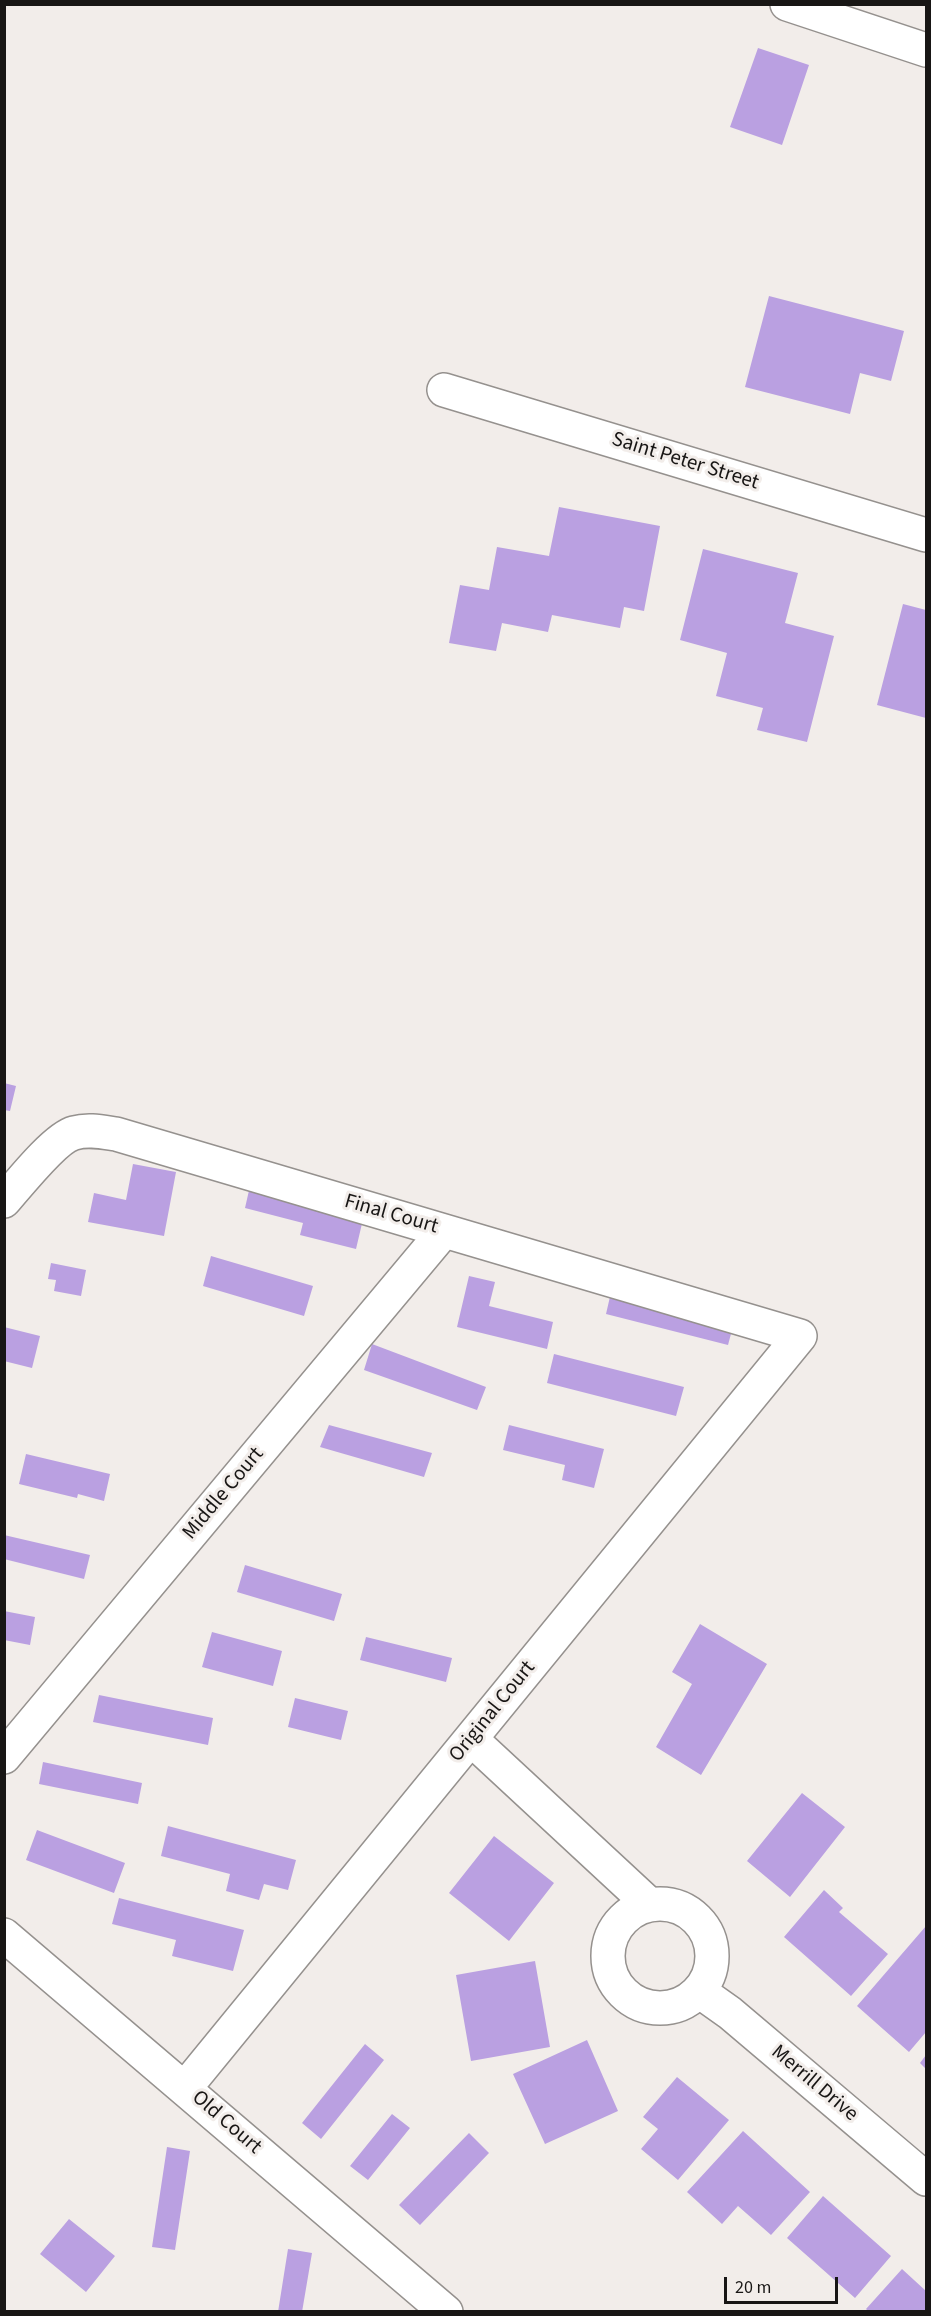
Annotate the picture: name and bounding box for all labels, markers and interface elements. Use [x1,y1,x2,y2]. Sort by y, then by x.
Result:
street label: Saint Peter Street [608,428,762,496]
street label: Final Court [341,1190,441,1240]
street label: Middle Court [178,1443,270,1545]
street label: Original Court [445,1656,541,1768]
street label: Merrill Drive [765,2040,863,2128]
street label: Old Court [186,2086,266,2160]
scale bar [727,2265,841,2303]
text: 20 m [735,2275,771,2300]

